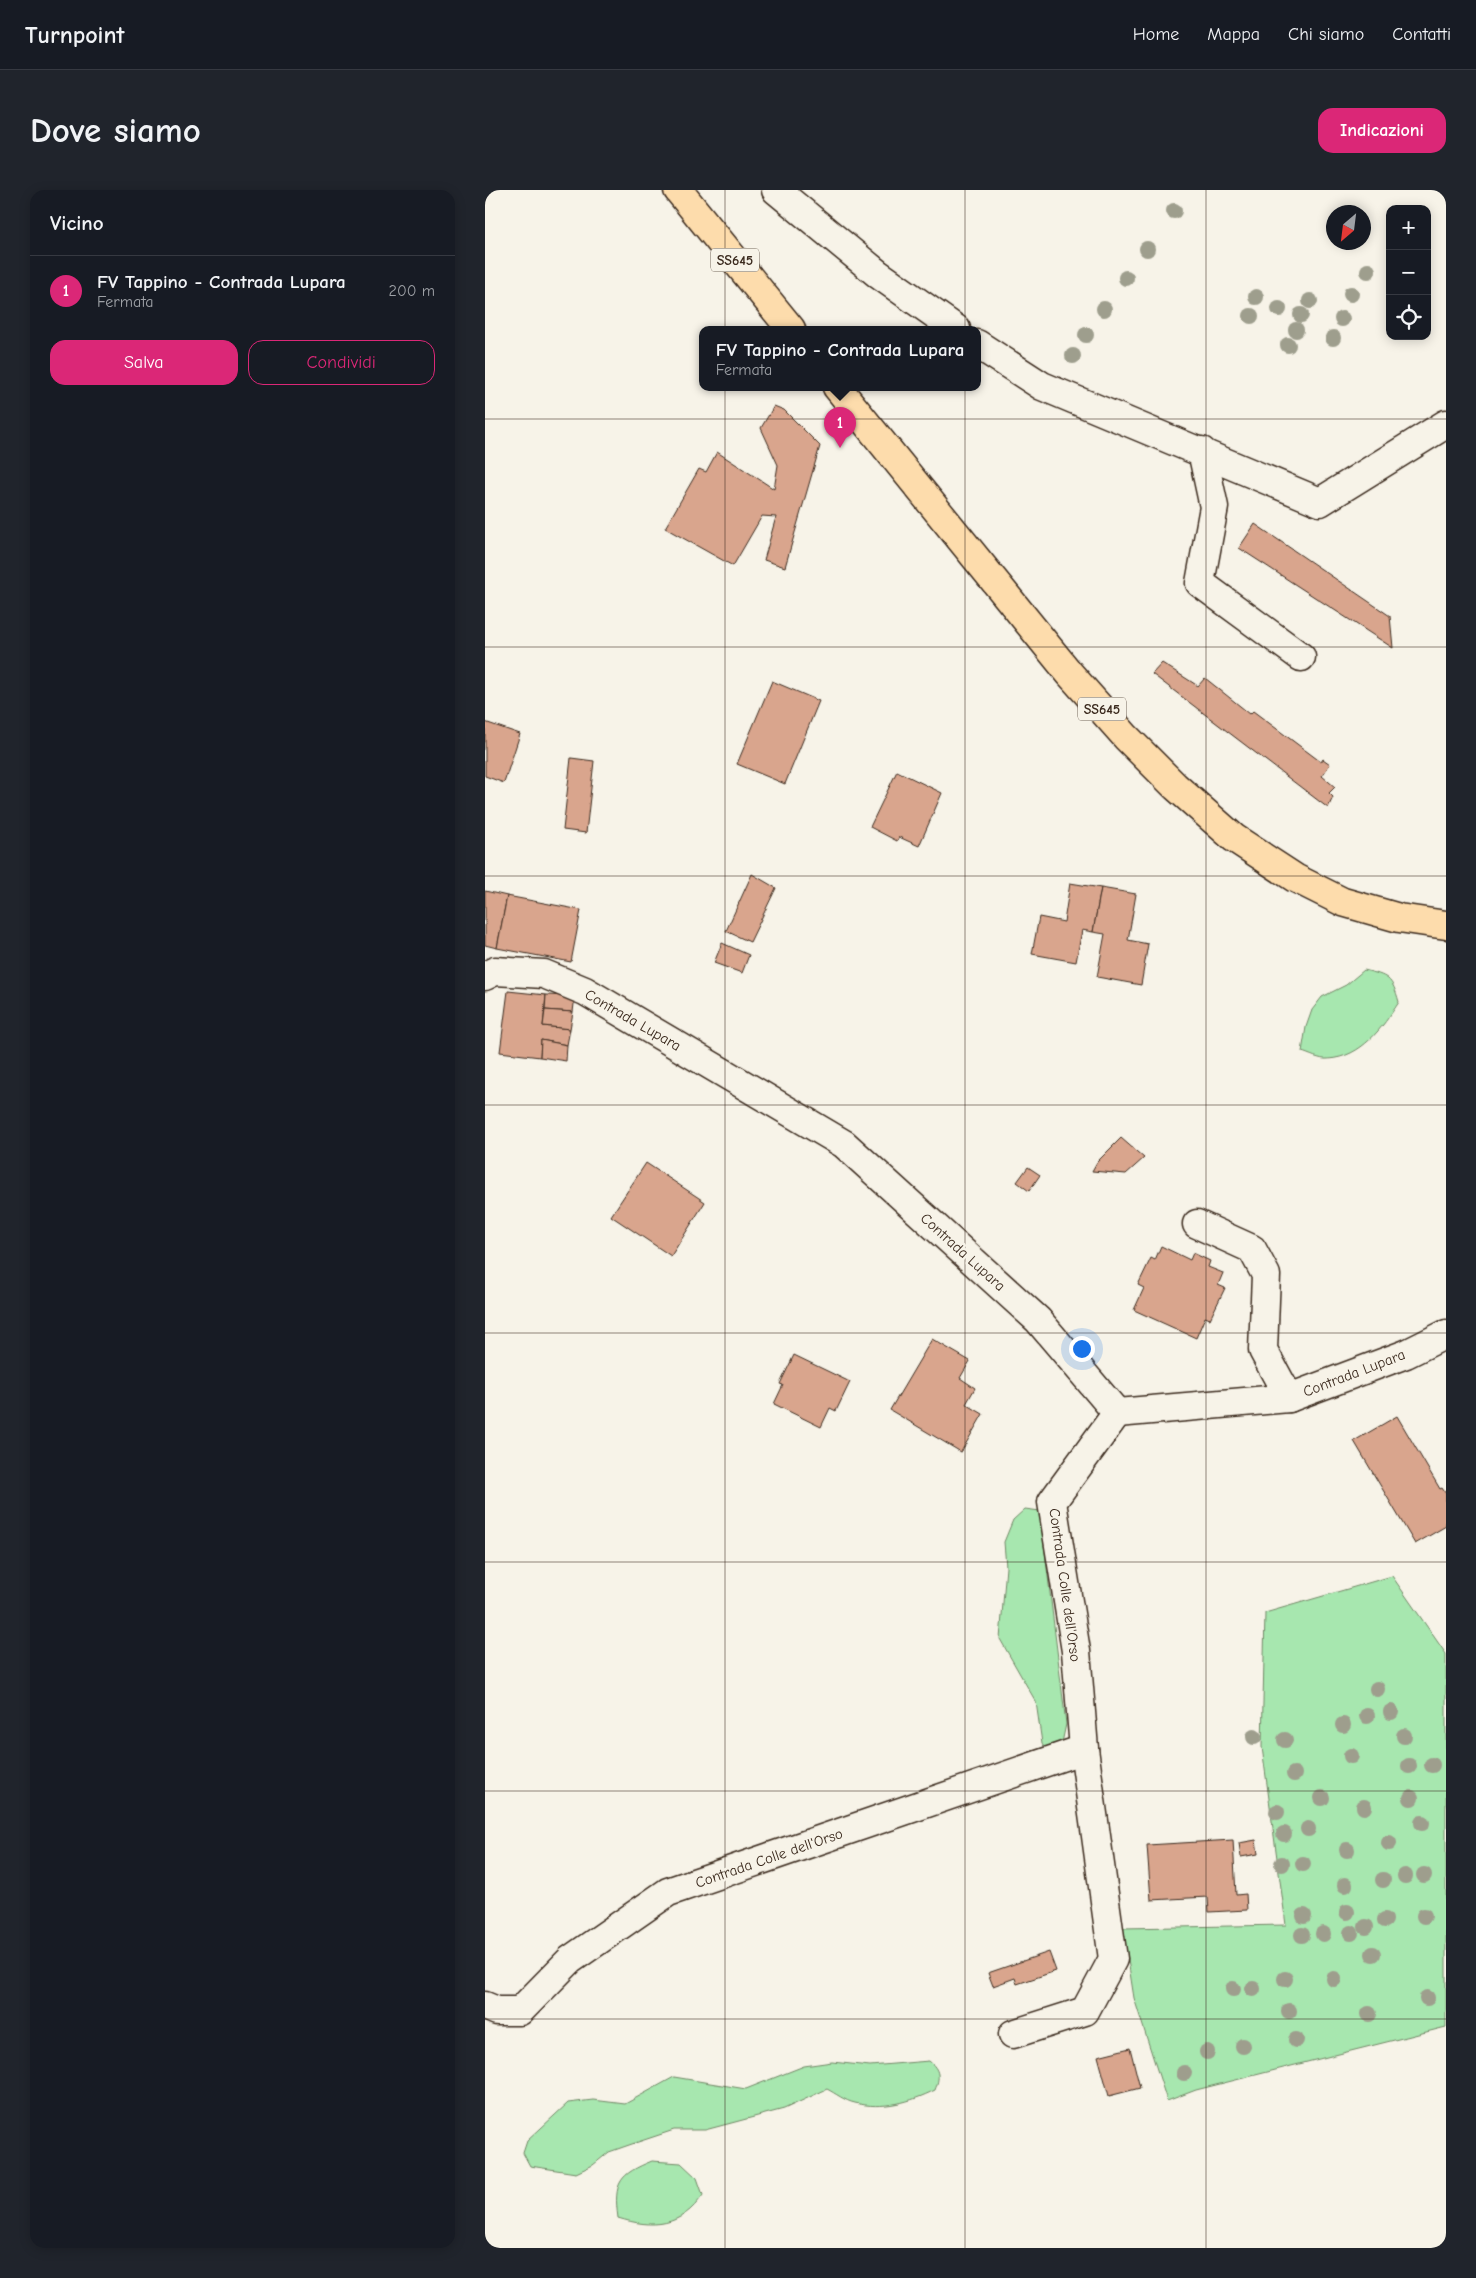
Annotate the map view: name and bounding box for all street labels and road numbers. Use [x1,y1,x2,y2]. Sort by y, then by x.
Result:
road number: SS645 [711,248,759,272]
road number: SS645 [1078,698,1126,720]
street label: Contrada Lupara [582,985,684,1055]
street label: Contrada Lupara [917,1209,1009,1295]
street label: Contrada Lupara [1300,1345,1408,1401]
street label: Contrada Colle dell'Orso [1045,1507,1085,1663]
street label: Contrada Colle dell'Orso [693,1824,845,1892]

